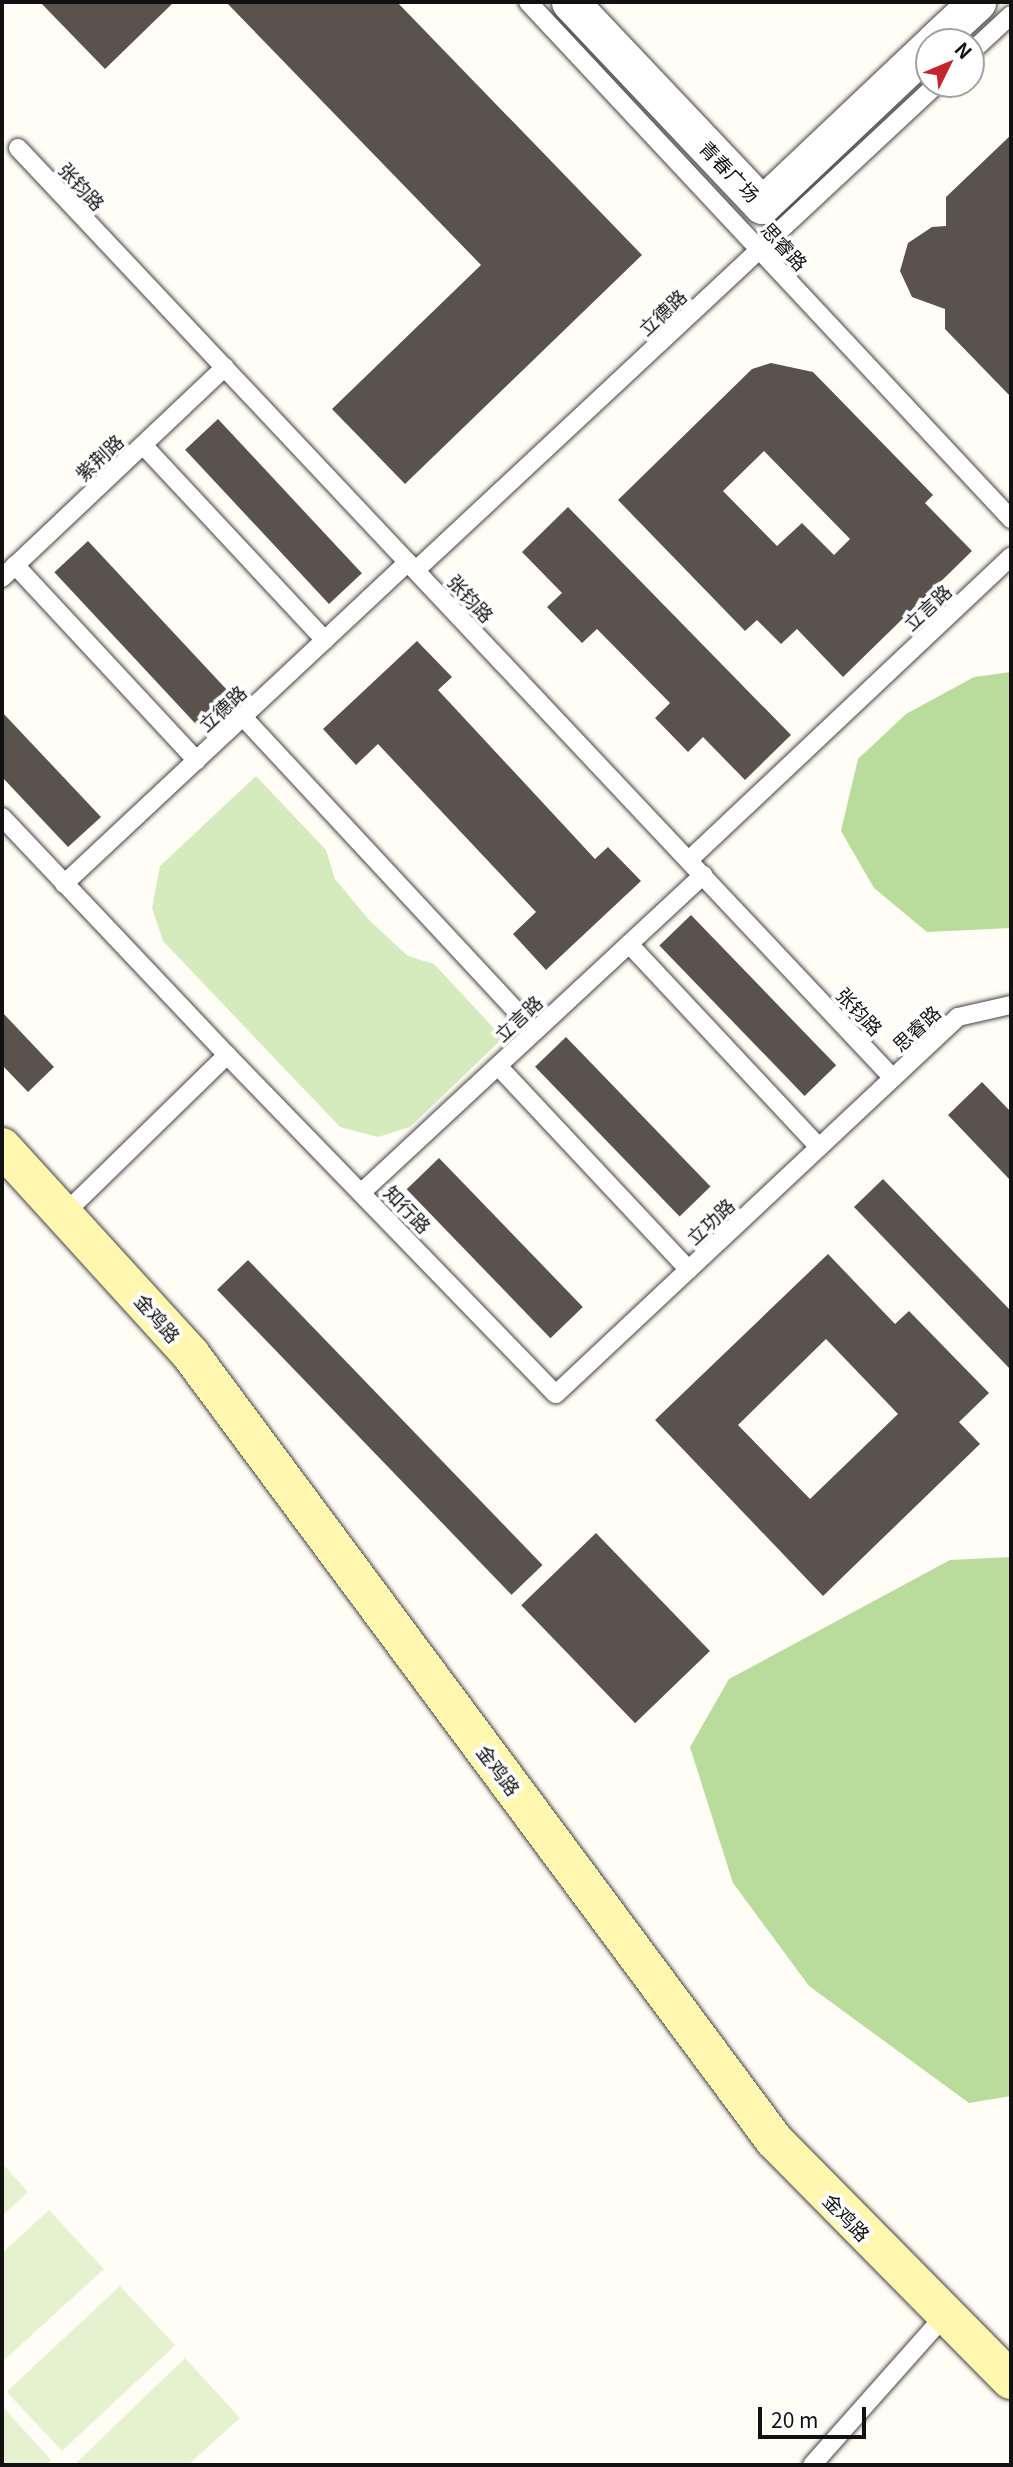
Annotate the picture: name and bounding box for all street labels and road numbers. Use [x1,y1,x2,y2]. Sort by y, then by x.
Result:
street label: 青春广场 [695,136,765,206]
street label: 张钧路 [54,157,110,215]
street label: 思睿路 [757,217,813,275]
street label: 立德路 [633,284,691,340]
street label: 紫荆路 [70,429,128,485]
street label: 张钧路 [443,569,499,627]
street label: 立言路 [898,579,956,635]
street label: 立德路 [193,680,251,736]
street label: 张钧路 [832,982,888,1040]
street label: 立言路 [489,990,547,1046]
street label: 思睿路 [887,1000,945,1056]
street label: 知行路 [380,1181,436,1237]
street label: 立功路 [681,1193,739,1249]
street label: 金鸡路 [131,1289,185,1347]
street label: 金鸡路 [473,1740,525,1800]
street label: 金鸡路 [819,2189,875,2245]

